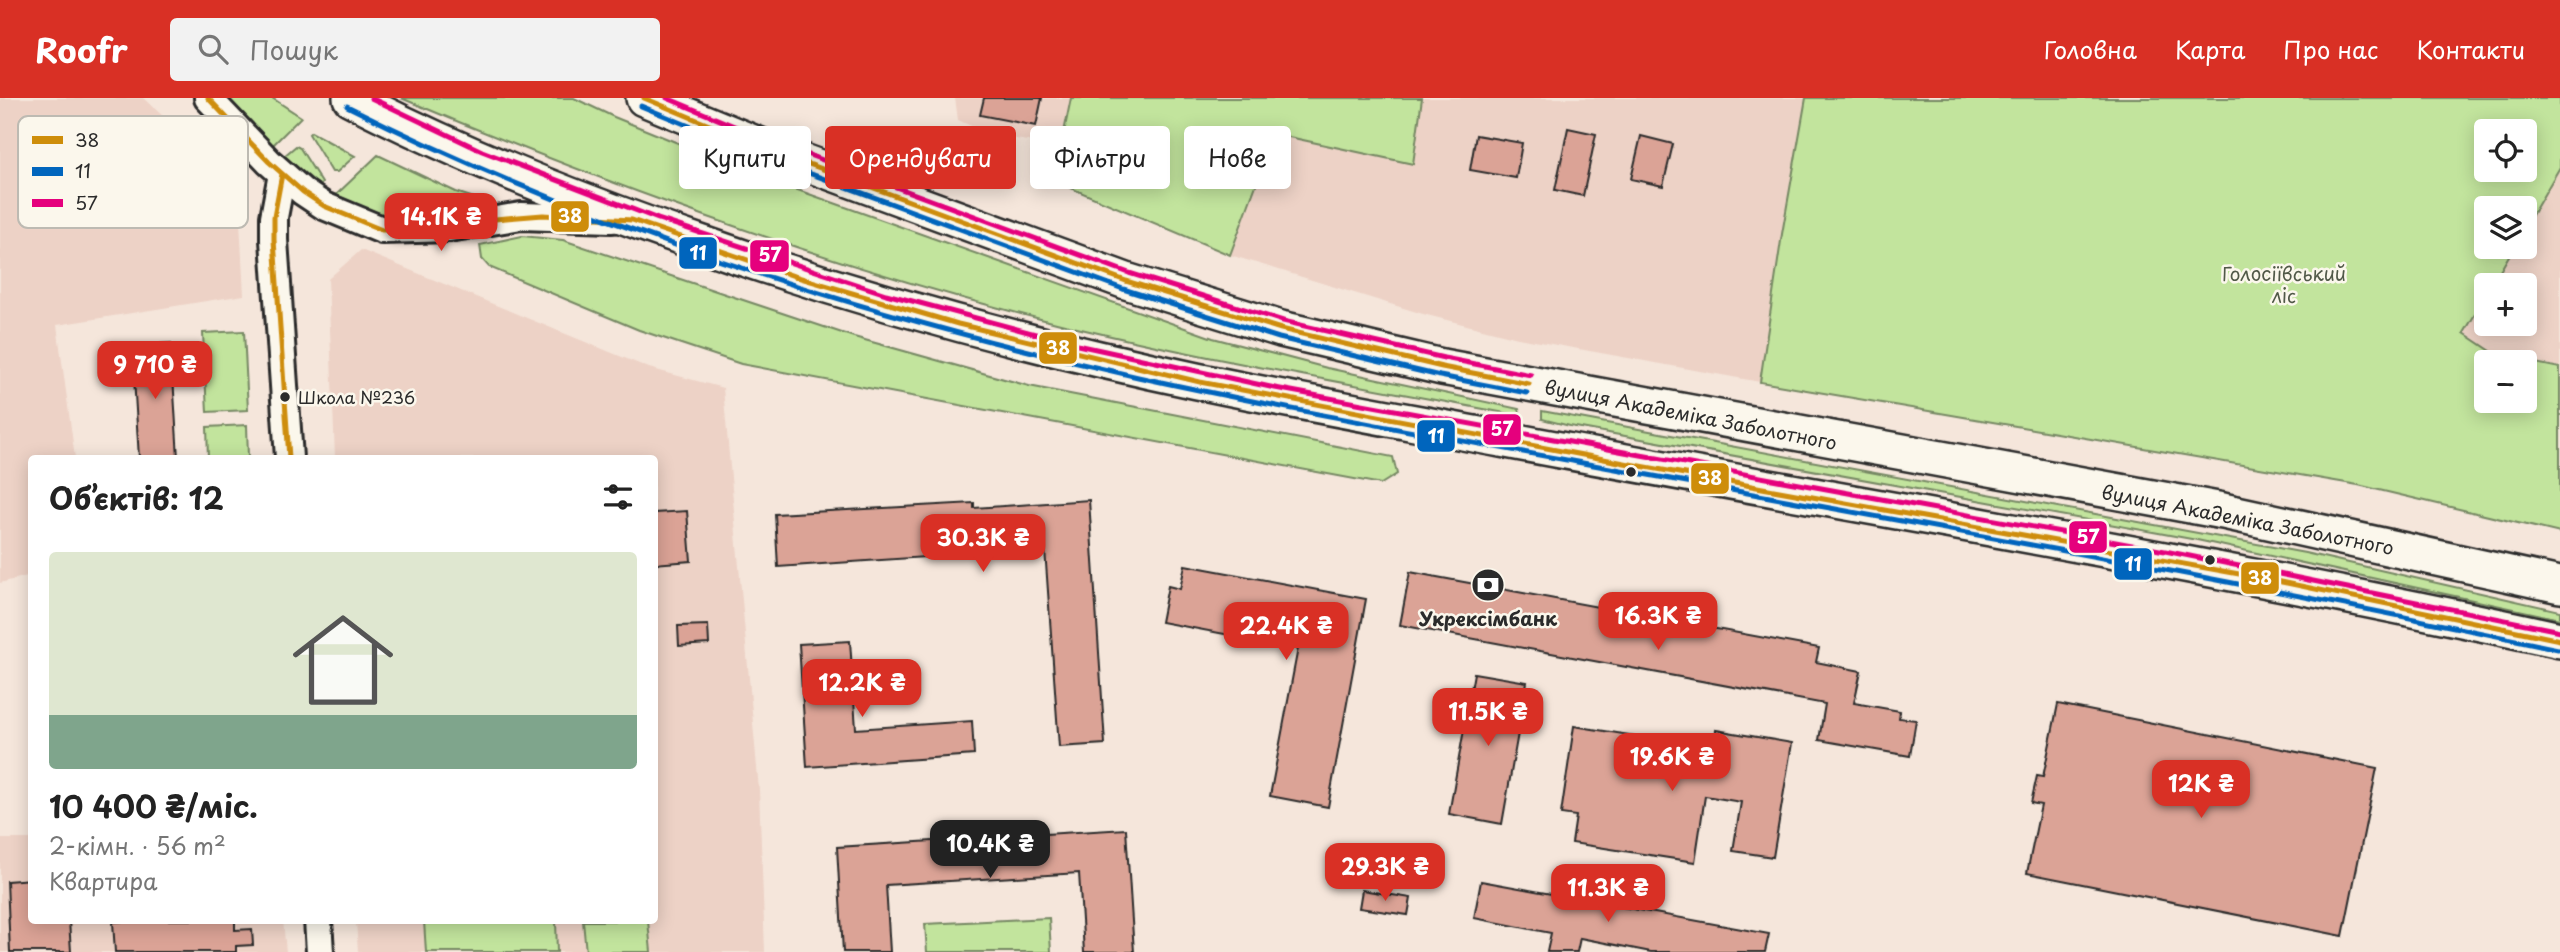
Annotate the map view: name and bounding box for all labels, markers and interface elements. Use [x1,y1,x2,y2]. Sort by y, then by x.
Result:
search box [170,18,660,81]
text: Roofr [35,24,128,74]
icon: search [194,30,232,68]
text: Пошук [250,30,338,69]
text: Головна [2044,31,2137,67]
text: Карта [2175,31,2245,67]
text: Про нас [2283,31,2378,67]
text: Контакти [2416,31,2525,67]
legend [18,116,248,228]
map controls [2474,119,2537,413]
button: locate [2474,119,2537,182]
text: 38 [75,125,99,153]
chip: Купити [679,126,811,189]
chip: Орендувати [825,126,1016,189]
chip: Фільтри [1030,126,1170,189]
chip: Нове [1184,126,1291,189]
text: 11 [75,156,91,184]
text: 57 [75,188,98,216]
pin: 14.1K ₴ [376,194,506,253]
button: layers [2474,196,2537,259]
text: 14.1K ₴ [400,198,482,233]
line badge: 38 [550,200,590,233]
text: 38 [558,201,582,229]
line badge: 11 [678,236,718,270]
text: 11 [689,238,707,266]
line badge: 57 [749,239,790,273]
text: 57 [759,240,781,268]
park label: Голосіївський ліс [2222,259,2346,309]
button: + [2474,273,2537,336]
line badge: 38 [1038,331,1078,365]
text: 38 [1046,333,1070,361]
pin: 9 710 ₴ [90,342,220,401]
text: 9 710 ₴ [113,346,197,381]
button: − [2474,350,2537,413]
street label: вулиця Академіка Заболотного [1542,372,1840,456]
place label: Школа №236 [298,384,415,410]
marker: Школа №236 [278,390,292,404]
line badge: 57 [1482,413,1522,446]
text: 57 [1491,414,1513,442]
line badge: 11 [1416,419,1456,453]
text: 11 [1427,421,1445,449]
line badge: 38 [1690,462,1730,495]
text: 38 [1698,463,1722,491]
unlabelled marker [1624,465,1638,479]
text: Об’єктів: 12 [49,475,224,520]
street label: вулиця Академіка Заболотного [2099,477,2397,561]
icon: filters [599,478,637,516]
pin: 30.3K ₴ [918,514,1048,574]
text: 30.3K ₴ [936,519,1030,554]
line badge: 57 [2068,520,2108,554]
text: 57 [2077,522,2099,550]
line badge: 11 [2113,547,2153,581]
text: 11 [2124,549,2142,577]
unlabelled marker [2203,553,2217,567]
line badge: 38 [2240,561,2280,595]
text: 38 [2248,563,2272,591]
bank icon: Укрексімбанк [1469,566,1507,604]
pin: 16.3K ₴ [1593,592,1723,652]
icon: home [280,597,406,723]
text: 16.3K ₴ [1614,597,1702,632]
pin: 22.4K ₴ [1221,602,1351,662]
place label: Укрексімбанк [1418,604,1558,632]
text: 22.4K ₴ [1240,607,1332,642]
pin: 12.2K ₴ [797,660,927,719]
text: 12.2K ₴ [818,664,906,699]
pin: 11.5K ₴ [1423,688,1553,748]
text: 11.5K ₴ [1448,693,1528,728]
pin: 19.6K ₴ [1607,734,1737,793]
text: 19.6K ₴ [1630,738,1714,773]
pin: 12K ₴ [2152,760,2250,820]
text: 12K ₴ [2168,765,2234,800]
text: 10 400 ₴/міс. [49,783,258,828]
pin: 10.4K ₴ [925,820,1055,880]
text: 10.4K ₴ [946,825,1034,860]
text: 2-кімн. · 56 m² [49,828,226,863]
pin: 29.3K ₴ [1320,844,1450,903]
text: 29.3K ₴ [1341,848,1429,883]
text: Квартира [49,863,157,898]
pin: 11.3K ₴ [1543,864,1673,924]
text: 11.3K ₴ [1567,869,1649,904]

